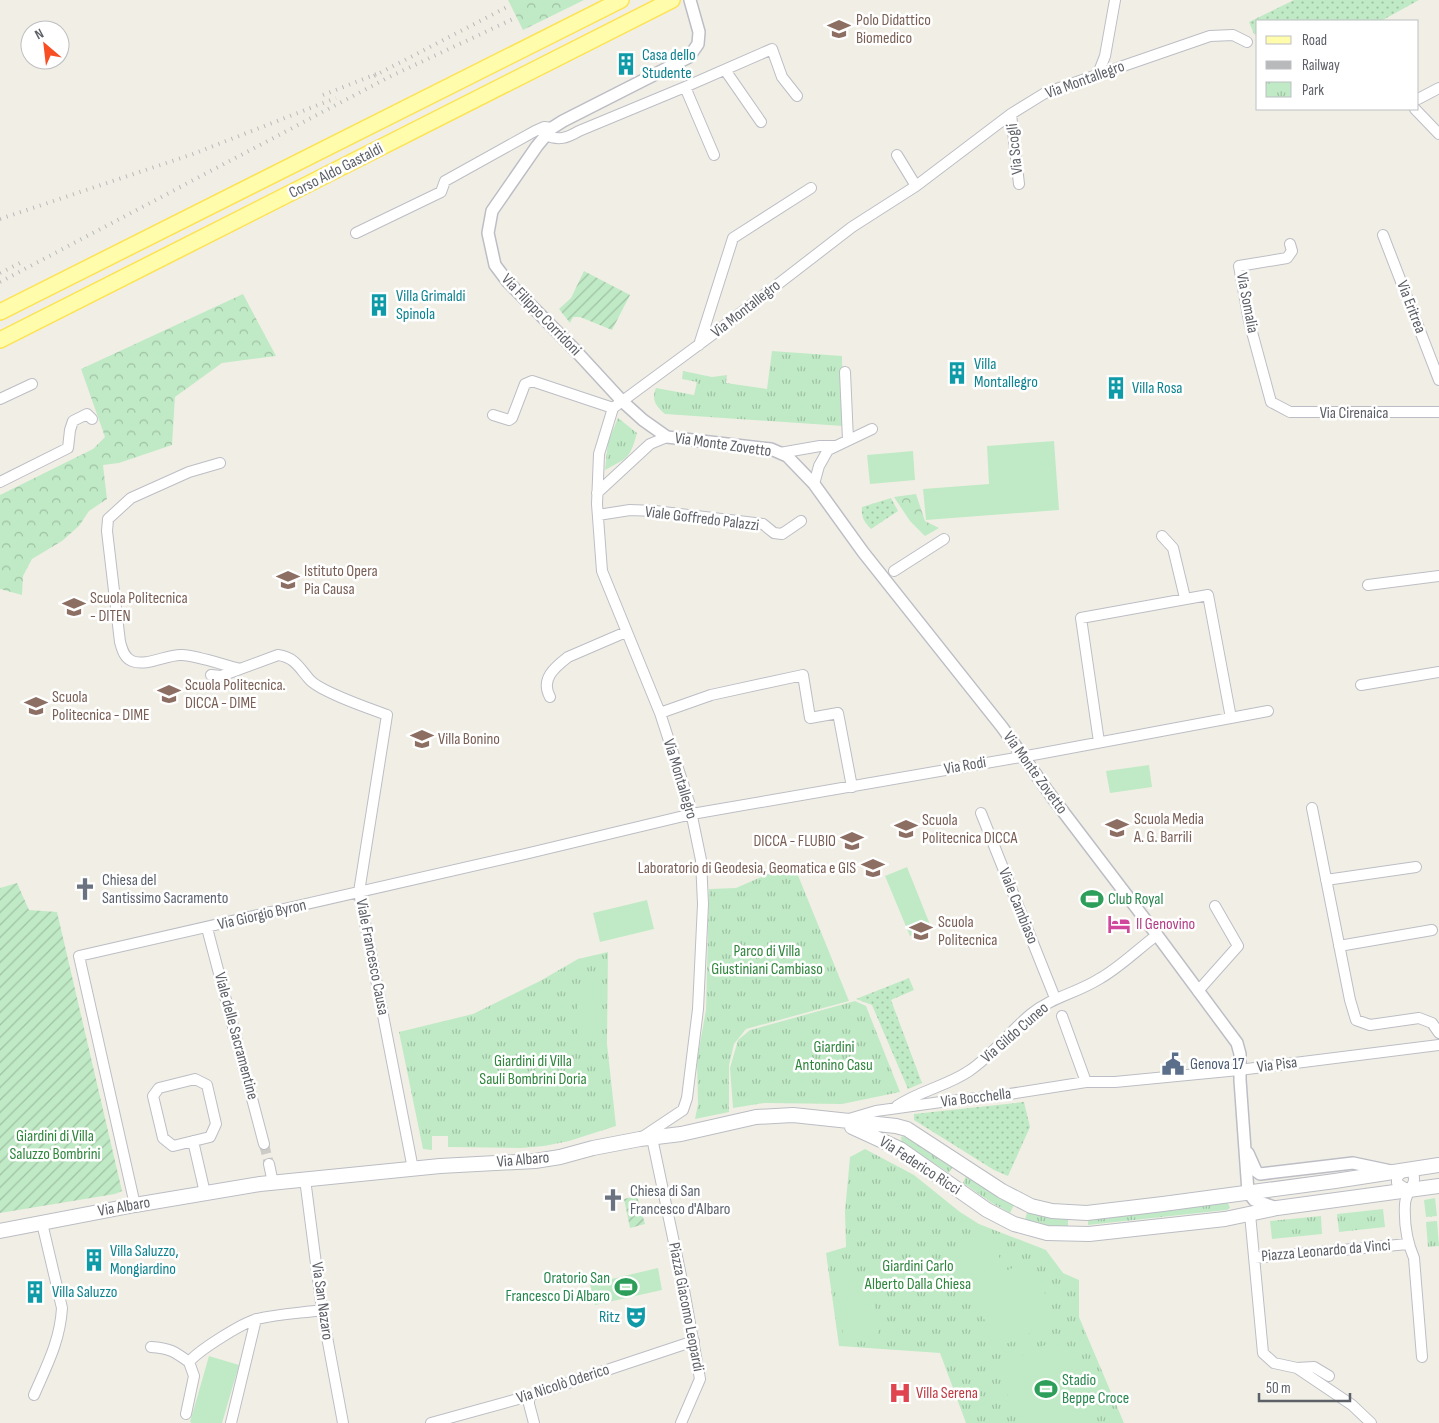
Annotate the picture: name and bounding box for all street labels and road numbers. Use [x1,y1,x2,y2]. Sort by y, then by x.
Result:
street label: Via Montallegro [1043,57,1127,103]
street label: Via Scogli [1003,122,1027,176]
street label: Corso Aldo Gastaldi [286,139,386,203]
street label: Via Filippo Corridoni [497,270,585,360]
street label: Via Somalia [1232,271,1262,335]
street label: Via Montallegro [708,276,784,342]
street label: Via Eritrea [1392,278,1430,336]
street label: Via Cirenaica [1320,404,1388,423]
street label: Via Monte Zovetto [674,429,772,461]
street label: Viale Goffredo Palazzi [644,503,760,535]
street label: Via Monte Zovetto [999,728,1071,818]
street label: Via Montallegro [659,737,701,821]
street label: Via Rodi [942,753,988,779]
street label: Viale Cambiaso [994,865,1042,947]
street label: Via Giorgio Byron [216,896,308,934]
street label: Viale Francesco Causa [351,897,393,1017]
street label: Viale delle Sacramentine [210,970,262,1102]
street label: Via Gildo Cuneo [977,999,1053,1067]
street label: Via Pisa [1256,1053,1298,1077]
street label: Via Bocchella [940,1084,1012,1112]
street label: Via Federico Ricci [876,1133,964,1199]
street label: Via Albaro [496,1148,550,1172]
street label: Via Albaro [96,1193,152,1221]
street label: Piazza Leonardo da Vinci [1260,1236,1392,1266]
street label: Piazza Giacomo Leopardi [664,1241,708,1373]
street label: Via San Nazaro [307,1261,337,1341]
street label: Via Nicolò Oderico [514,1360,612,1408]

